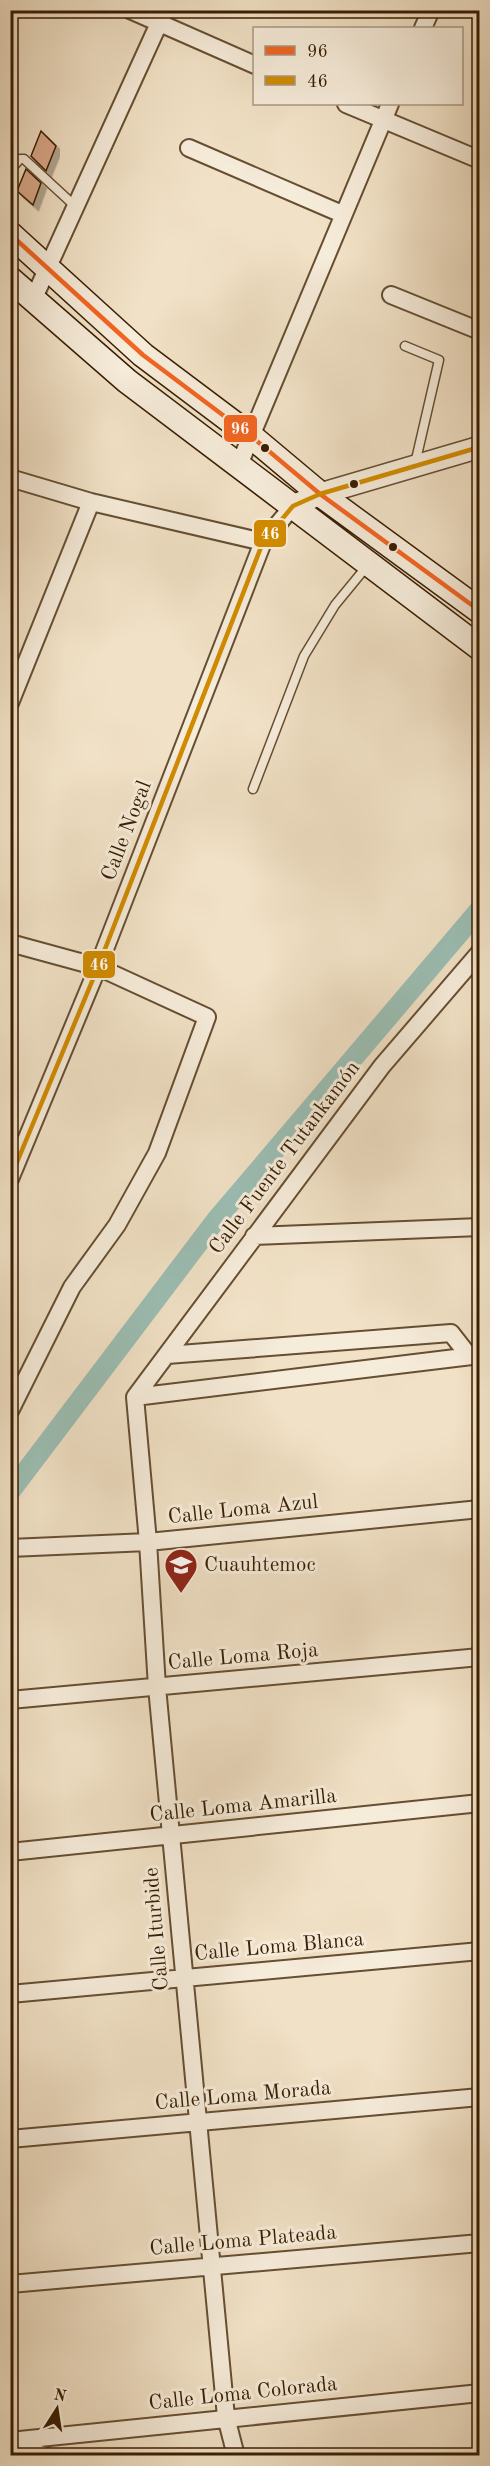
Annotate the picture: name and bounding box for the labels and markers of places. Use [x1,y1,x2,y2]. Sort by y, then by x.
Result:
unlabelled marker [259,442,271,454]
unlabelled marker [348,478,360,490]
unlabelled marker [387,541,399,553]
school or university icon: Cuauhtemoc [163,1547,199,1594]
place label: Cuauhtemoc [204,1555,316,1576]

